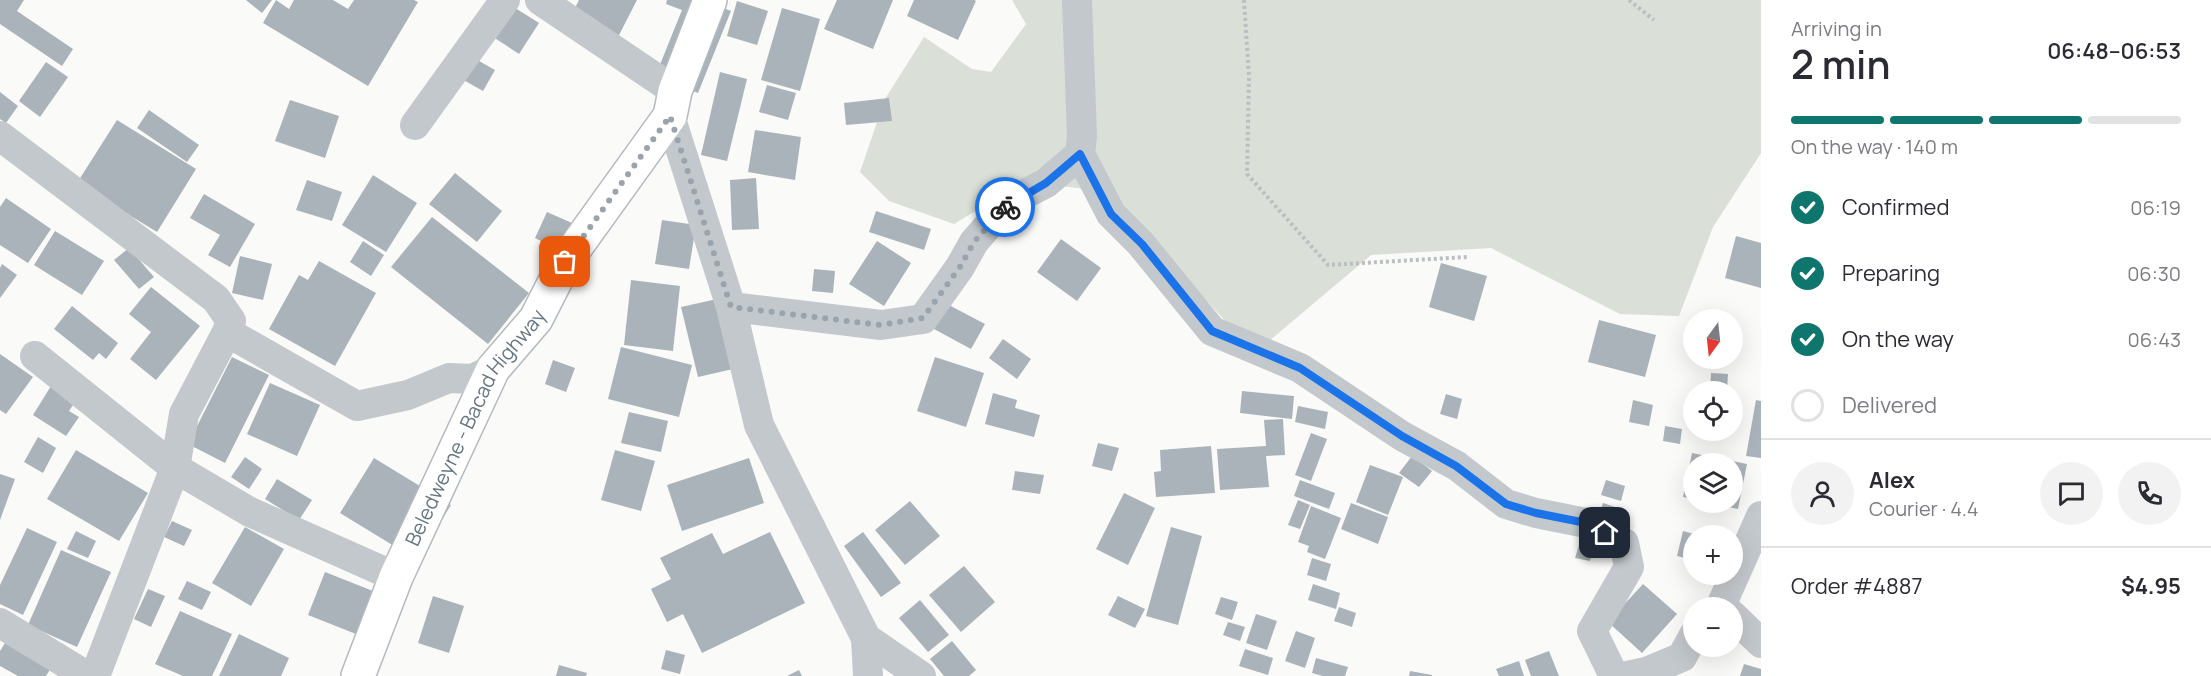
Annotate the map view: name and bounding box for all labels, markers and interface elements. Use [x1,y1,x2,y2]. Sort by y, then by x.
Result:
text: Arriving in [1791,15,1882,42]
text: 06:48–06:53 [2047,36,2181,66]
text: 2 min [1791,37,1890,91]
text: On the way · 140 m [1791,133,1958,160]
courier [975,177,1035,237]
icon: bike [989,191,1022,224]
icon: check [1791,191,1824,224]
text: Confirmed [1842,192,1950,222]
text: 06:19 [2130,194,2181,221]
pin [539,236,590,287]
icon: bag [548,245,581,278]
icon: check [1791,257,1824,290]
text: Preparing [1842,258,1940,288]
text: 06:30 [2127,260,2181,287]
street label: Beledweyne - Bacad Highway [398,304,552,550]
north arrow [1683,309,1743,369]
map controls [1683,309,1743,657]
icon: check [1791,323,1824,356]
text: On the way [1842,324,1954,354]
text: 06:43 [2128,326,2181,353]
button: locate [1683,381,1743,441]
text: Delivered [1842,390,1937,420]
button: layers [1683,453,1743,513]
button: person [1791,462,1854,525]
button: chat [2040,462,2103,525]
button: phone [2118,462,2181,525]
text: Alex [1869,465,1915,495]
text: Courier · 4.4 [1869,495,1979,522]
pin [1579,507,1630,558]
icon: home [1588,516,1621,549]
button: + [1683,525,1743,585]
text: Order #4887 [1791,571,1923,601]
text: $4.95 [2121,571,2181,601]
button: − [1683,597,1743,657]

